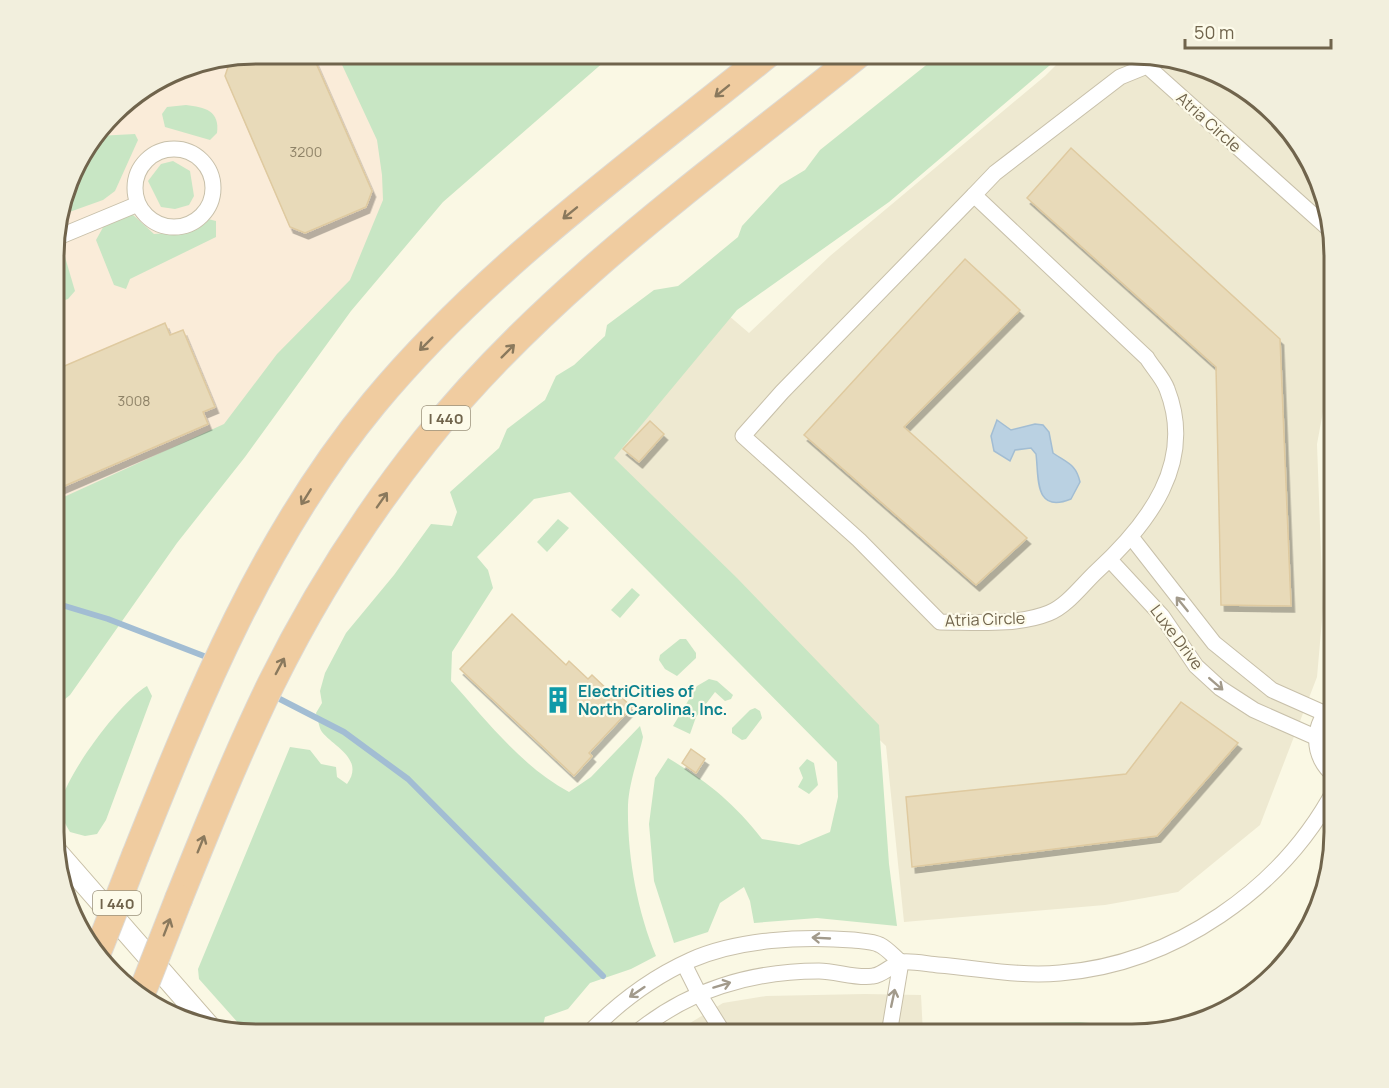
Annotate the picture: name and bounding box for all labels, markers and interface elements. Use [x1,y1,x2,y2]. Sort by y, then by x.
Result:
scale bar [1185,12,1330,50]
text: 50 m [1194,20,1234,44]
one-way arrow [715,84,731,97]
street label: Atria Circle [1172,87,1246,157]
house number: 3200 [290,142,322,161]
one-way arrow [563,207,579,220]
one-way arrow [419,337,434,352]
one-way arrow [500,343,515,358]
house number: 3008 [118,391,150,410]
road number: I 440 [422,406,470,430]
one-way arrow [299,488,311,505]
one-way arrow [376,492,388,508]
one-way arrow [1175,596,1188,612]
street label: Luxe Drive [1145,600,1209,674]
street label: Atria Circle [944,607,1026,631]
one-way arrow [275,658,287,675]
one-way arrow [1208,677,1224,690]
place label: ElectriCities of North Carolina, Inc. [578,680,727,720]
building icon: ElectriCities of North Carolina, Inc. [543,685,573,715]
one-way arrow [196,835,207,854]
road number: I 440 [93,891,141,915]
one-way arrow [162,918,173,937]
one-way arrow [811,932,831,943]
one-way arrow [712,979,731,990]
one-way arrow [629,986,646,998]
one-way arrow [888,989,900,1008]

